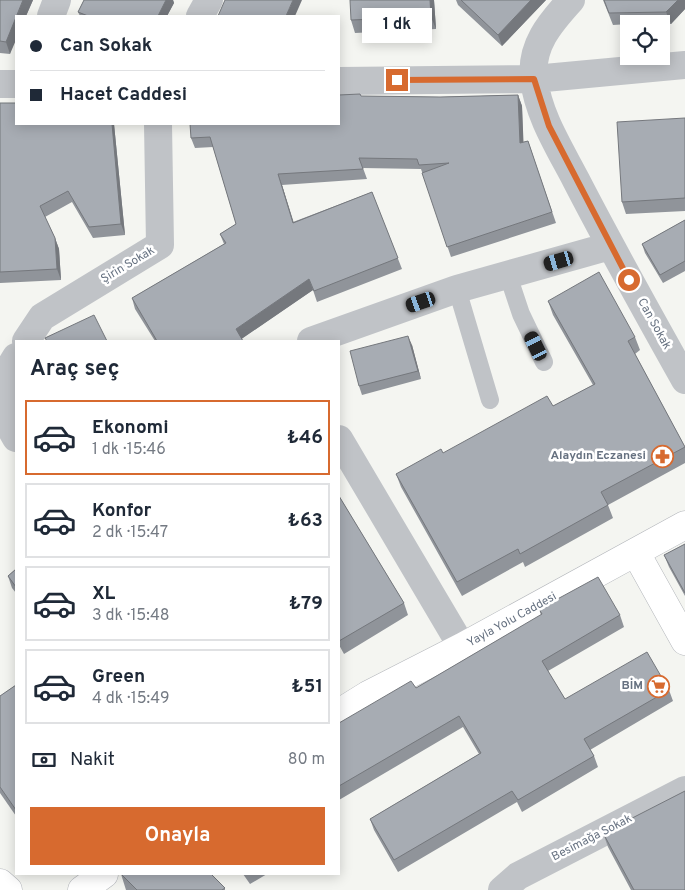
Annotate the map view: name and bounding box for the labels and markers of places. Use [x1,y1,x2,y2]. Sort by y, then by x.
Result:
pharmacy icon: Alaydın Eczanesi [650,444,674,468]
place label: Alaydın Eczanesi [550,448,646,464]
supermarket icon: BİM [647,674,671,698]
place label: BİM [622,678,643,694]

